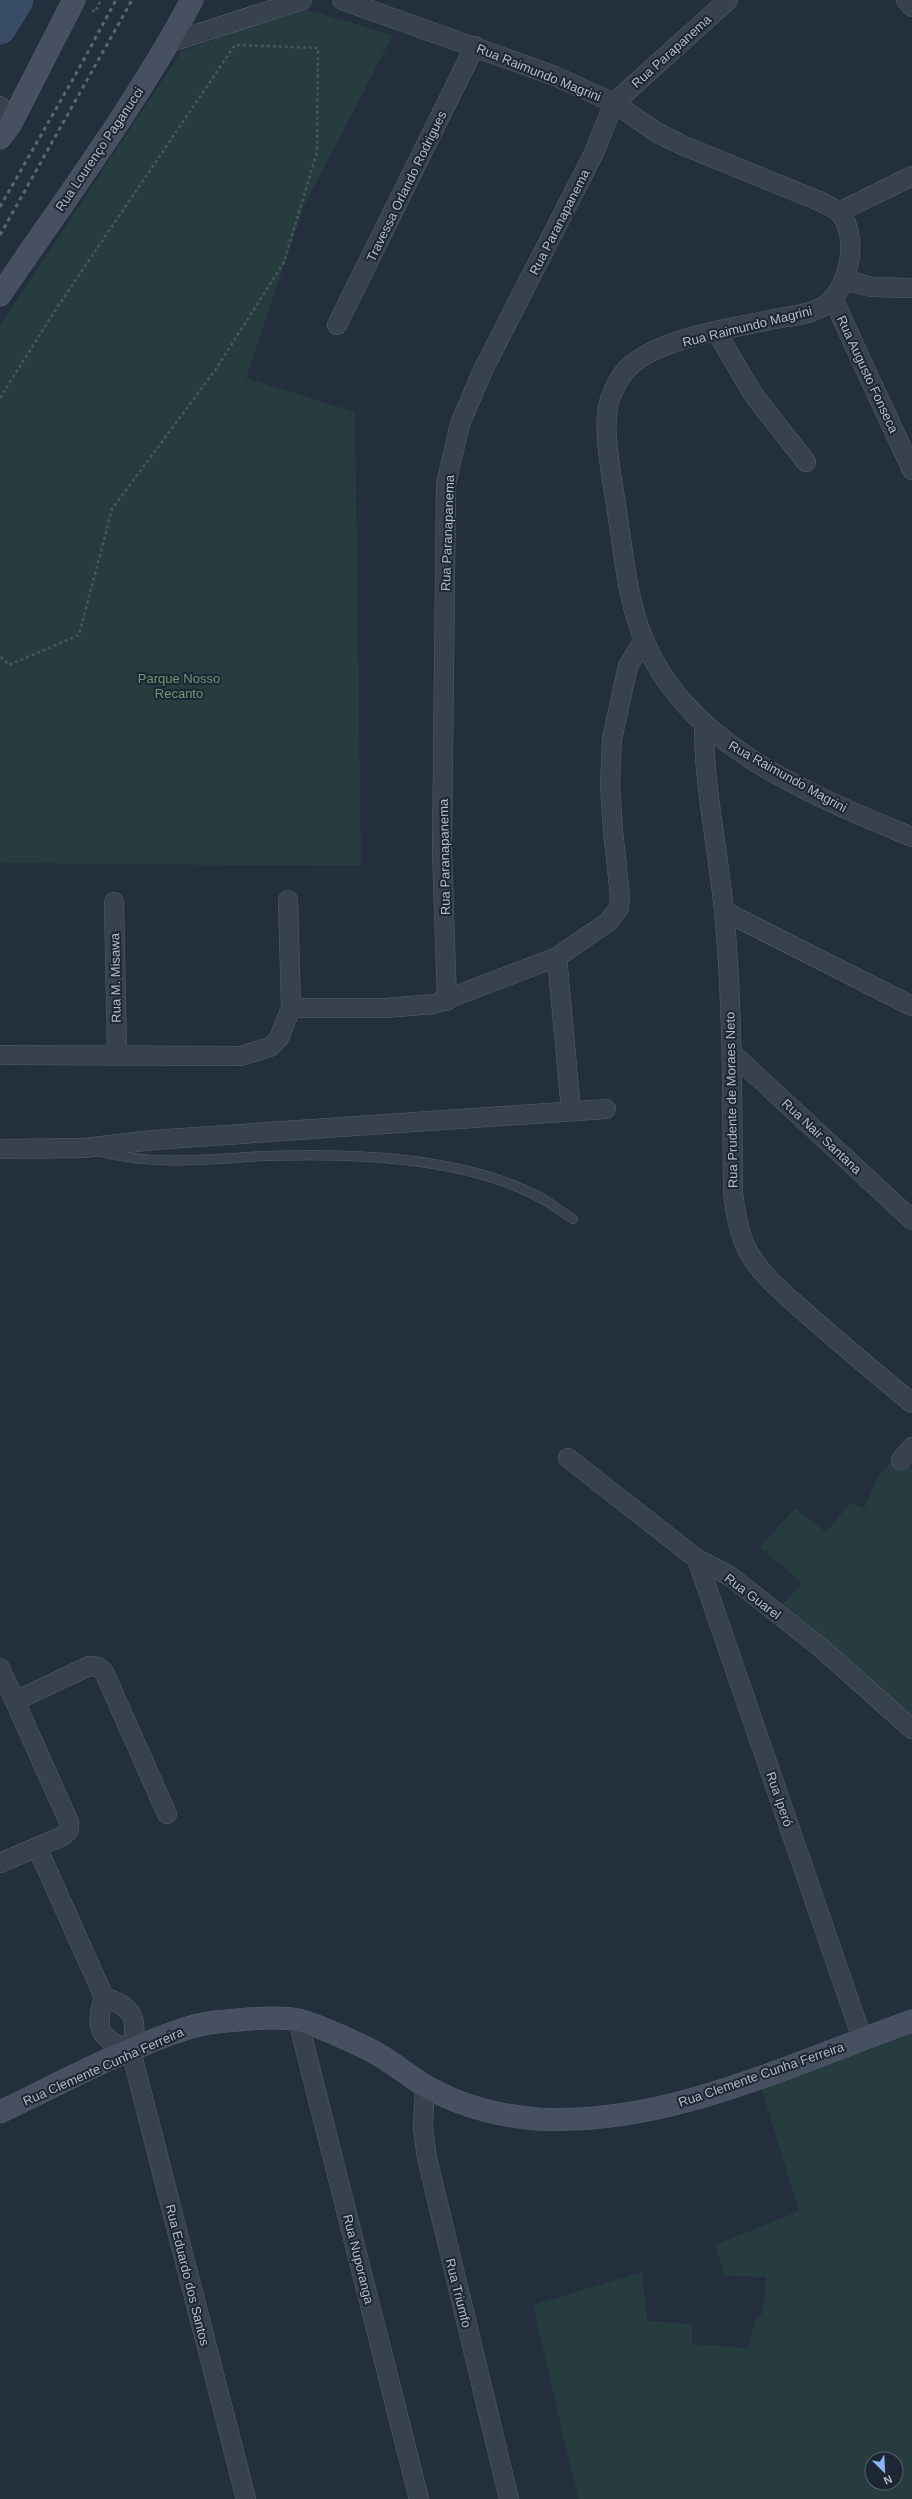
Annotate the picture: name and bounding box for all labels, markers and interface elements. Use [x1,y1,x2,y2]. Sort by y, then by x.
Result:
street label: Rua Parapanema [628,11,715,91]
street label: Rua Raimundo Magrini [474,41,603,104]
street label: Rua Lourenço Paganucci [52,84,147,214]
street label: Travessa Orlando Rodrigues [363,108,450,264]
street label: Rua Paranapanema [526,166,593,277]
street label: Rua Raimundo Magrini [681,303,814,350]
street label: Rua Augusto Fonseca [834,313,902,436]
street label: Rua Paranapanema [438,474,457,591]
park label: Parque Nosso Recanto [138,671,220,701]
street label: Rua Raimundo Magrini [726,738,850,815]
street label: Rua Paranapanema [436,798,453,915]
street label: Rua M. Misawa [107,932,124,1023]
street label: Rua Prudente de Moraes Neto [722,1012,741,1188]
street label: Rua Nair Santana [779,1096,865,1178]
street label: Rua Guarel [722,1570,784,1622]
street label: Rua Iperó [763,1770,796,1829]
street label: Rua Clemente Cunha Ferreira [21,2024,186,2109]
street label: Rua Clemente Cunha Ferreira [676,2039,847,2110]
street label: Rua Eduardo dos Santos [163,2203,212,2348]
street label: Rua Nuporanga [340,2213,377,2306]
street label: Rua Triumfo [443,2257,474,2329]
north arrow [864,2451,904,2491]
text: N [882,2473,894,2487]

